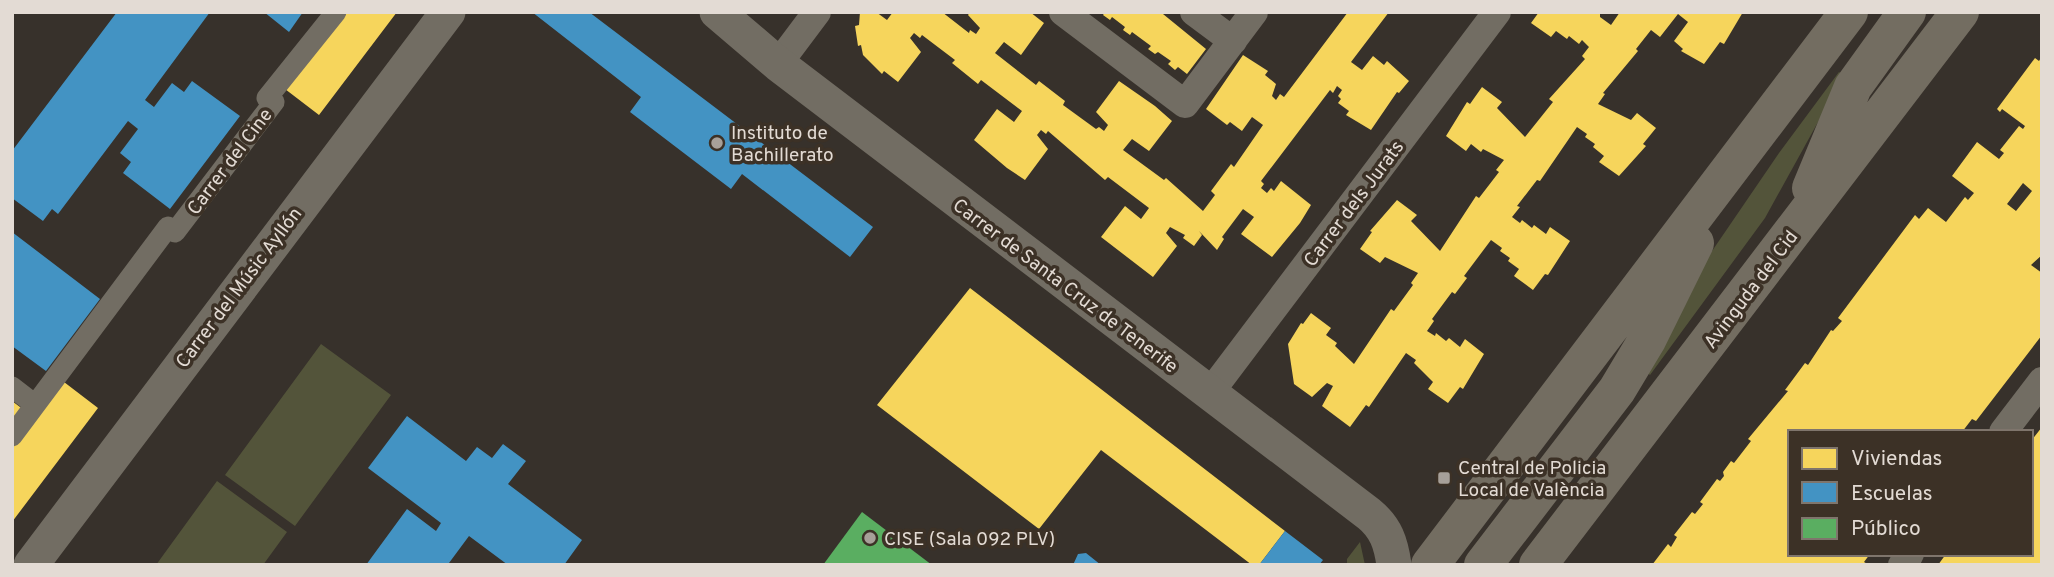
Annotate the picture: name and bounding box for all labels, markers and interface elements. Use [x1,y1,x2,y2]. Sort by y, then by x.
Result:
street label: Carrer del Cine [183,104,279,220]
place label: Instituto de Bachillerato [731,122,834,168]
marker: Instituto de Bachillerato [709,135,725,151]
street label: Carrer dels Jurats [1299,136,1410,272]
street label: Carrer de Santa Cruz de Tenerife [947,194,1182,379]
street label: Carrer del Músic Ayllón [171,203,308,374]
street label: Avinguda del Cid [1699,226,1804,354]
legend [1788,430,2033,556]
text: Viviendas [1851,446,1942,473]
place label: Central de Policia Local de València [1458,457,1606,503]
marker: Central de Policia Local de València [1436,470,1452,486]
text: Escuelas [1851,481,1933,508]
text: Público [1851,516,1921,543]
place label: CISE (Sala 092 PLV) [884,528,1055,552]
marker: CISE (Sala 092 PLV) [862,530,878,546]

